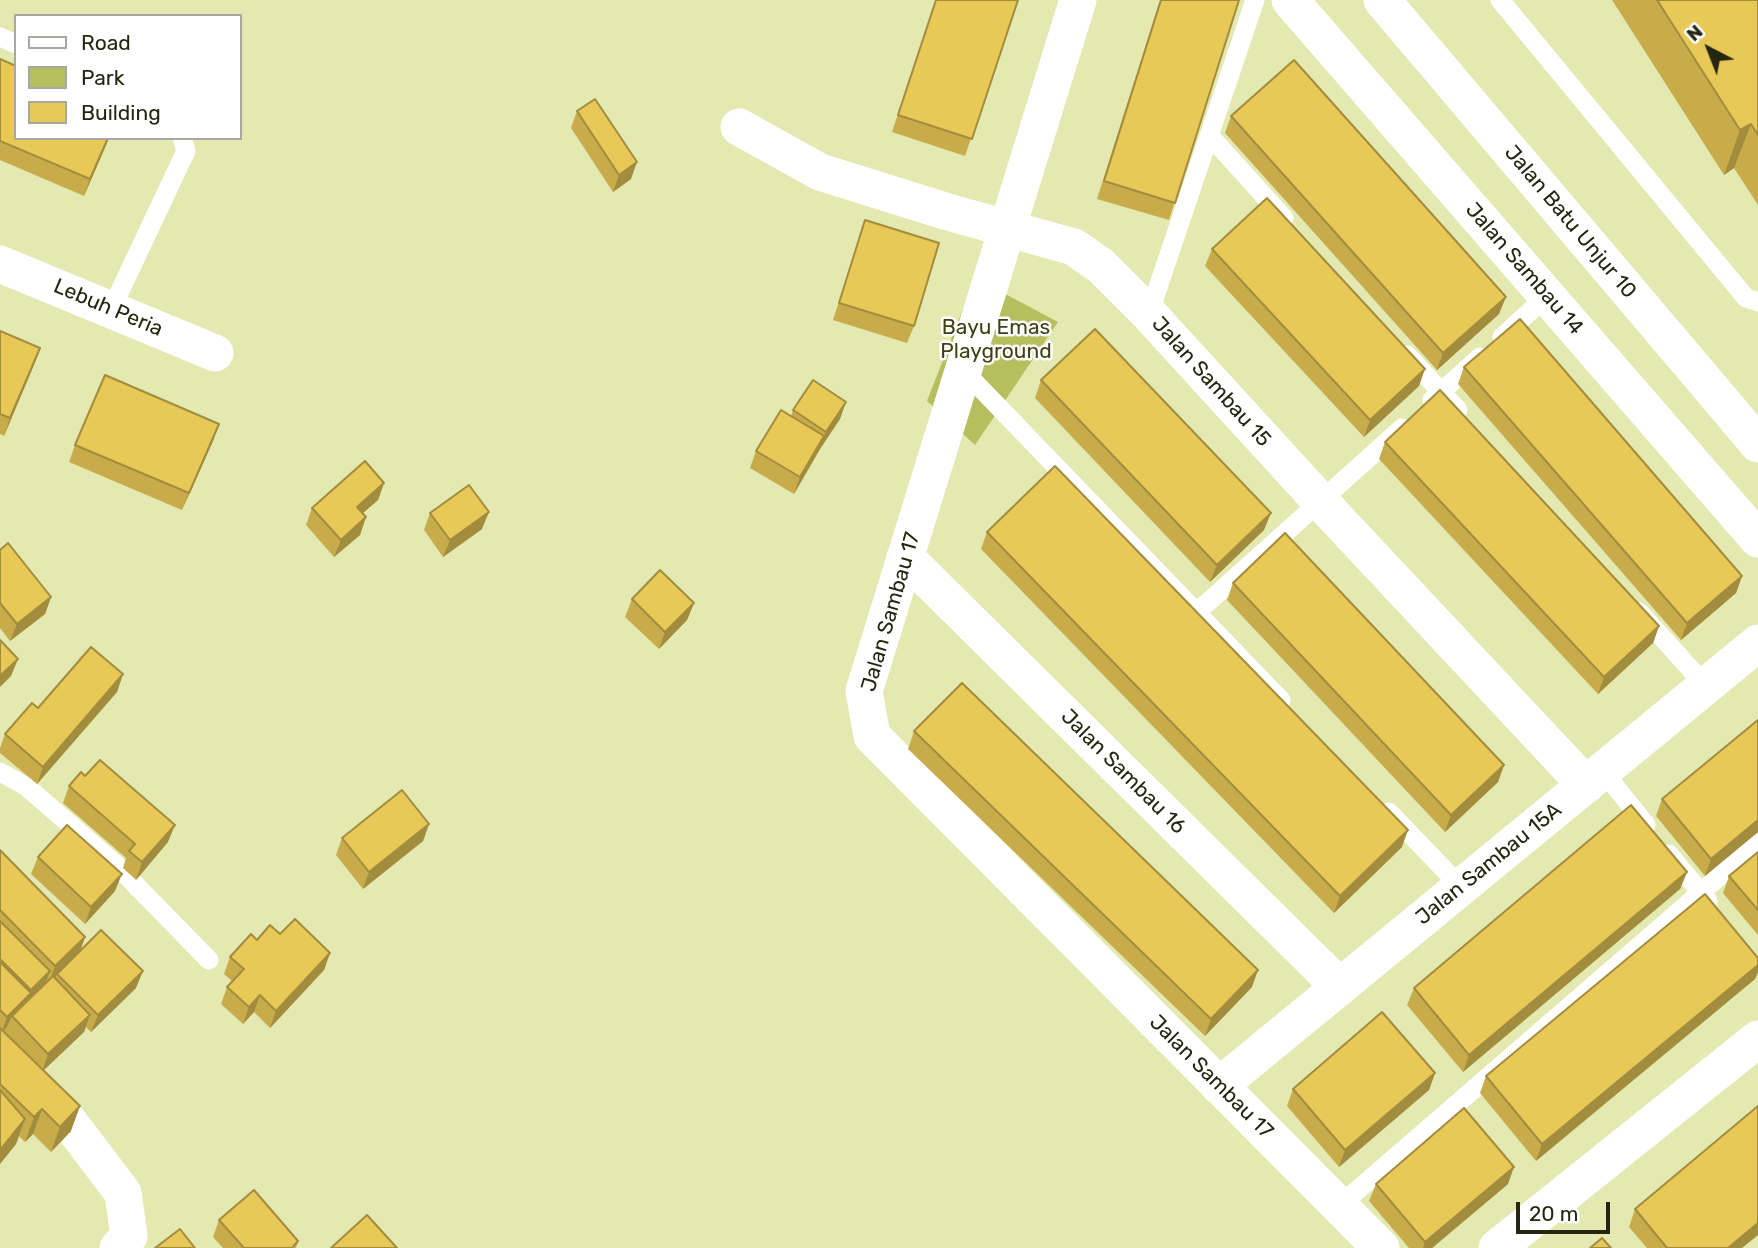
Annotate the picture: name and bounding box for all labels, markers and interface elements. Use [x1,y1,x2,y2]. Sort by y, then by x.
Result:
legend [14,14,242,140]
north arrow [1674,14,1744,84]
text: N [1682,20,1707,46]
text: Road [81,30,131,55]
text: Park [81,65,125,90]
text: Building [81,100,161,125]
street label: Jalan Batu Unjur 10 [1499,140,1641,304]
street label: Jalan Sambau 14 [1460,198,1588,340]
street label: Lebuh Peria [50,274,166,342]
street label: Jalan Sambau 15 [1146,312,1276,452]
park label: Bayu Emas Playground [940,315,1052,365]
street label: Jalan Sambau 17 [856,530,926,694]
street label: Jalan Sambau 16 [1055,704,1191,840]
street label: Jalan Sambau 15A [1411,798,1567,930]
street label: Jalan Sambau 17 [1144,1010,1278,1144]
scale bar [1520,1188,1614,1232]
text: 20 m [1529,1201,1578,1226]

